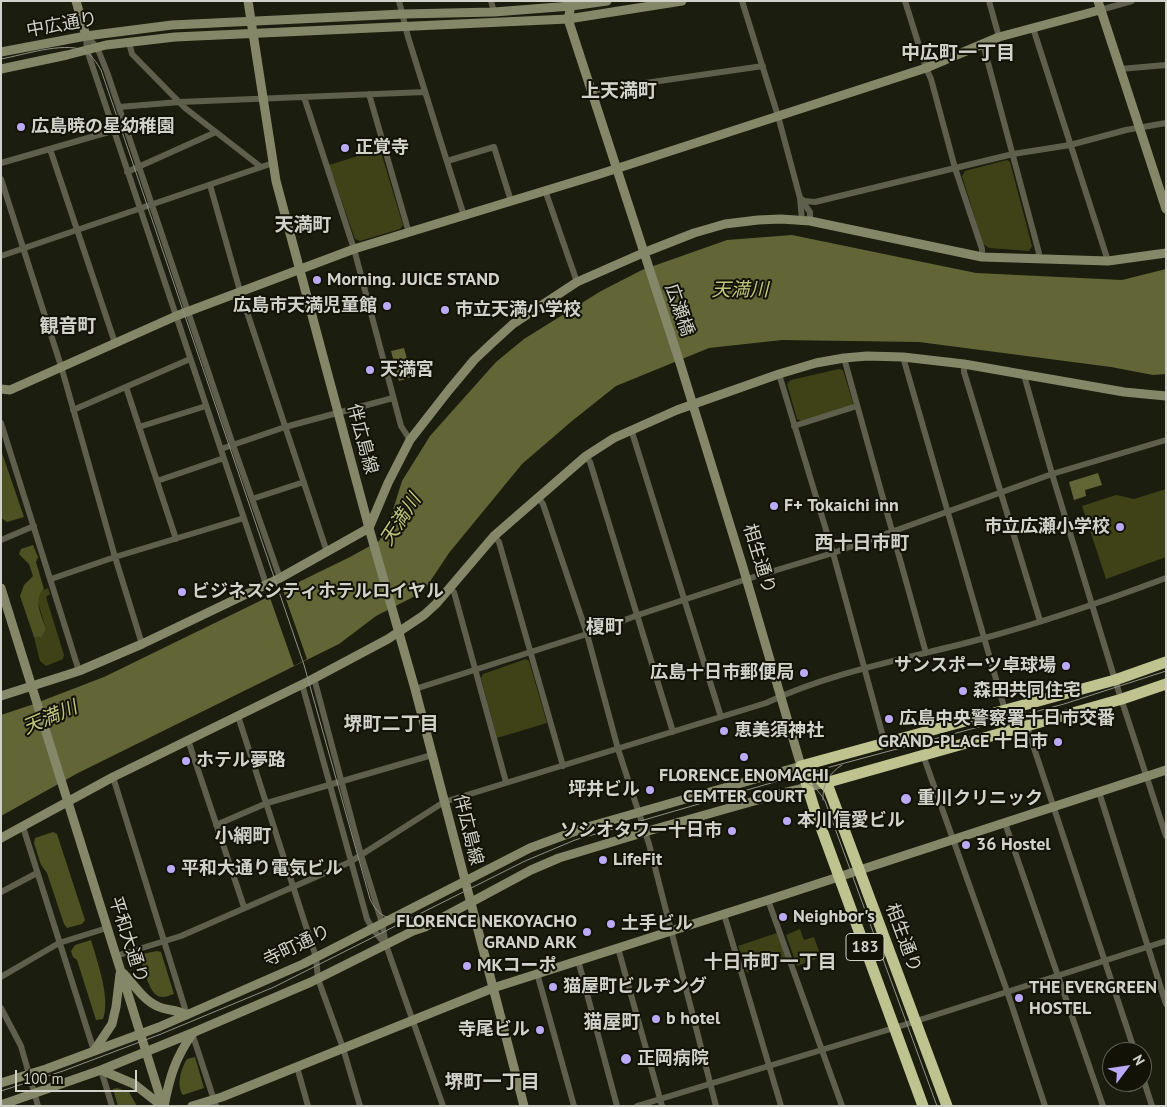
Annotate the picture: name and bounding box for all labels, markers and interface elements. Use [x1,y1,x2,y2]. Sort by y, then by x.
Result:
street label: 中広通り [25,8,99,42]
district label: 中広町一丁目 [901,43,1015,65]
district label: 上天満町 [581,81,657,103]
place label: 広島暁の星幼稚園 [31,116,175,138]
marker: 広島暁の星幼稚園 [15,121,27,133]
place label: 正覚寺 [355,137,409,159]
marker: 正覚寺 [339,142,351,154]
district label: 天満町 [275,215,331,237]
place label: Morning. JUICE STAND [327,269,500,291]
marker: Morning. JUICE STAND [311,274,323,286]
water label: 天満川 [712,280,768,302]
street label: 広瀬橋 [660,281,698,339]
place label: 広島市天満児童館 [233,295,377,317]
place label: 市立天満小学校 [455,299,581,321]
marker: 広島市天満児童館 [381,300,393,312]
marker: 市立天満小学校 [439,304,451,316]
district label: 観音町 [40,316,96,338]
place label: 天満宮 [380,359,434,381]
marker: 天満宮 [364,364,376,376]
street label: 伴広島線 [342,401,382,477]
water label: 天満川 [376,490,426,550]
place label: F+ Tokaichi inn [784,495,899,517]
marker: F+ Tokaichi inn [768,500,780,512]
place label: 市立広瀬小学校 [984,516,1110,538]
street label: 相生通り [738,521,780,597]
marker: 市立広瀬小学校 [1114,521,1126,533]
district label: 西十日市町 [815,533,909,555]
place label: ビジネスシティホテルロイヤル [192,581,444,603]
marker: ビジネスシティホテルロイヤル [176,586,188,598]
district label: 榎町 [586,617,624,639]
place label: サンスポーツ卓球場 [894,655,1056,677]
marker: サンスポーツ卓球場 [1060,660,1072,672]
place label: 広島十日市郵便局 [650,662,794,684]
marker: 広島十日市郵便局 [798,667,810,679]
place label: 森田共同住宅 [973,680,1081,702]
marker: 森田共同住宅 [957,685,969,697]
water label: 天満川 [19,696,81,740]
place label: 広島中央警察署十日市交番 [899,708,1115,730]
marker: 広島中央警察署十日市交番 [883,713,895,725]
district label: 堺町二丁目 [344,714,438,736]
place label: 恵美須神社 [734,720,824,742]
marker: 恵美須神社 [718,725,730,737]
place label: GRAND-PLACE 十日市 [878,731,1048,753]
marker: GRAND-PLACE 十日市 [1052,736,1064,748]
place label: ホテル夢路 [196,750,286,772]
marker: FLORENCE ENOMACHI CEMTER COURT [738,751,750,763]
marker: ホテル夢路 [180,755,192,767]
place label: FLORENCE ENOMACHI CEMTER COURT [659,765,829,808]
place label: 坪井ビル [568,779,640,801]
marker: 坪井ビル [644,784,656,796]
place label: 重川クリニック [917,788,1043,810]
street label: 伴広島線 [449,792,487,868]
marker: 重川クリニック [899,792,913,806]
place label: 本川信愛ビル [797,810,905,832]
marker: 本川信愛ビル [781,815,793,827]
place label: ソシオタワー十日市 [560,820,722,842]
marker: ソシオタワー十日市 [726,825,738,837]
district label: 小網町 [215,826,271,848]
place label: 36 Hostel [976,834,1051,856]
marker: 36 Hostel [960,839,972,851]
place label: LifeFit [613,849,662,871]
marker: LifeFit [597,854,609,866]
place label: 平和大通り電気ビル [181,858,343,880]
marker: 平和大通り電気ビル [165,863,177,875]
street label: 平和大通り [104,894,152,986]
street label: 相生通り [881,900,925,976]
place label: Neighbor's [793,906,875,928]
place label: FLORENCE NEKOYACHO GRAND ARK [396,911,577,954]
marker: Neighbor's [777,911,789,923]
place label: 土手ビル [621,913,693,935]
marker: 土手ビル [605,918,617,930]
street label: 寺町通り [260,921,334,971]
marker: FLORENCE NEKOYACHO GRAND ARK [581,926,593,938]
road number: 183 [846,934,884,960]
district label: 十日市町一丁目 [704,952,836,974]
place label: MKコーポ [477,955,557,977]
marker: MKコーポ [461,960,473,972]
place label: 猫屋町ビルヂング [563,976,707,998]
place label: THE EVERGREEN HOSTEL [1029,977,1157,1020]
marker: 猫屋町ビルヂング [547,981,559,993]
marker: THE EVERGREEN HOSTEL [1013,992,1025,1004]
place label: b hotel [666,1008,720,1030]
district label: 猫屋町 [584,1012,640,1034]
marker: b hotel [650,1013,662,1025]
place label: 寺尾ビル [458,1019,530,1041]
marker: 寺尾ビル [534,1024,546,1036]
north arrow [1102,1042,1152,1092]
place label: 正岡病院 [637,1048,709,1070]
text: N [1129,1051,1149,1068]
marker: 正岡病院 [619,1052,633,1066]
scale bar [18,1060,140,1092]
text: 100 m [23,1069,64,1088]
district label: 堺町一丁目 [445,1072,539,1094]

